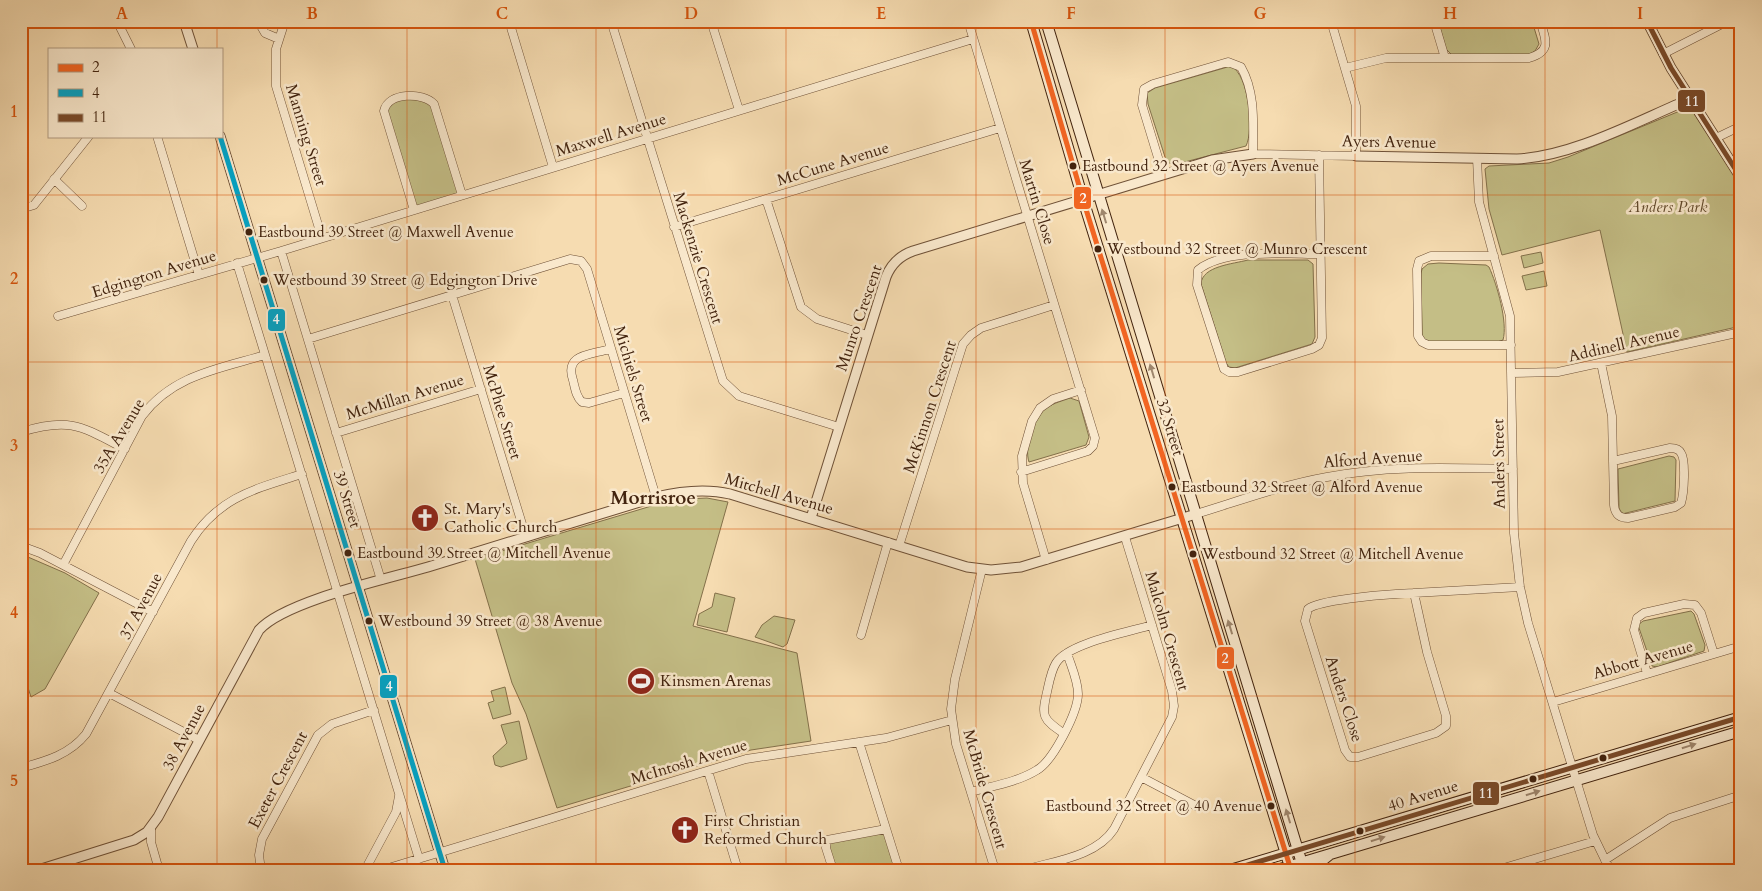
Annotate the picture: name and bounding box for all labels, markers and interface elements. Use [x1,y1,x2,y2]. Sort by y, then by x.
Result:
text: A [116,3,128,25]
text: B [306,3,318,25]
text: C [496,3,508,25]
text: D [684,3,698,25]
text: E [876,3,886,25]
text: F [1066,3,1076,25]
text: G [1253,3,1267,25]
text: H [1443,3,1457,25]
text: I [1637,3,1643,25]
legend [48,48,222,138]
text: 2 [92,57,100,77]
street label: Manning Street [280,81,332,189]
text: 4 [92,83,100,103]
line badge: 11 [1677,89,1706,113]
text: 11 [1685,92,1699,111]
text: 1 [10,101,18,123]
text: 11 [92,107,107,127]
street label: Maxwell Avenue [553,108,669,162]
street label: Ayers Avenue [1342,130,1436,154]
street label: McCune Avenue [774,137,892,191]
place label: Eastbound 32 Street @ Ayers Avenue [1082,156,1319,176]
street label: Martin Close [1014,157,1060,247]
marker: Eastbound 32 Street @ Ayers Avenue [1068,161,1078,171]
line badge: 2 [1073,186,1092,210]
street label: Mackenzie Crescent [667,189,729,327]
text: 2 [1079,189,1087,208]
park label: Anders Park [1628,196,1707,218]
one-way arrow [1100,208,1108,223]
place label: Eastbound 39 Street @ Maxwell Avenue [258,222,514,242]
marker: Eastbound 39 Street @ Maxwell Avenue [244,227,254,237]
place label: Westbound 32 Street @ Munro Crescent [1106,239,1368,259]
marker: Westbound 32 Street @ Munro Crescent [1093,244,1103,254]
street label: Edgington Avenue [89,245,219,303]
street label: Munro Crescent [831,262,887,374]
text: 2 [10,268,18,290]
place label: Westbound 39 Street @ Edgington Drive [272,270,538,290]
marker: Westbound 39 Street @ Edgington Drive [259,275,269,285]
line badge: 4 [267,308,286,332]
text: 4 [272,310,280,329]
street label: Addinell Avenue [1566,321,1682,367]
street label: Michiels Street [608,323,658,425]
street label: McKinnon Crescent [898,338,962,476]
street label: McPhee Street [477,362,527,462]
one-way arrow [1147,363,1155,378]
street label: McMillan Avenue [343,369,467,425]
street label: 35A Avenue [88,394,150,478]
street label: 32 Street [1151,395,1189,459]
street label: Anders Street [1487,419,1511,509]
text: 3 [10,435,18,457]
street label: Alford Avenue [1323,445,1423,473]
street label: 39 Street [328,467,366,531]
street label: Mitchell Avenue [722,468,836,520]
place label: Eastbound 32 Street @ Alford Avenue [1181,477,1423,497]
marker: Eastbound 32 Street @ Alford Avenue [1167,482,1177,492]
district label: Morrisroe [610,485,696,511]
place label: St. Mary's Catholic Church [444,498,558,538]
church icon: St. Mary's Catholic Church [410,503,440,533]
place label: Eastbound 39 Street @ Mitchell Avenue [357,543,611,563]
place label: Westbound 32 Street @ Mitchell Avenue [1201,544,1464,564]
marker: Eastbound 39 Street @ Mitchell Avenue [343,548,353,558]
marker: Westbound 32 Street @ Mitchell Avenue [1188,549,1198,559]
street label: 37 Avenue [114,569,168,643]
street label: Malcolm Crescent [1139,569,1195,693]
text: 4 [10,602,18,624]
place label: Westbound 39 Street @ 38 Avenue [377,611,602,631]
marker: Westbound 39 Street @ 38 Avenue [364,616,374,626]
one-way arrow [1225,619,1233,634]
street label: Abbott Avenue [1590,635,1696,685]
line badge: 2 [1216,646,1235,670]
text: 2 [1221,649,1229,668]
street label: Anders Close [1320,653,1368,745]
sports icon: Kinsmen Arenas [626,666,656,696]
place label: Kinsmen Arenas [660,670,771,692]
line badge: 4 [379,674,398,699]
text: 4 [385,677,393,696]
street label: 38 Avenue [157,700,211,774]
street label: McBride Crescent [957,727,1013,851]
street label: Exeter Crescent [243,728,313,832]
street label: McIntosh Avenue [628,734,750,790]
one-way arrow [1682,742,1697,750]
unlabelled marker [1598,753,1608,763]
text: 5 [10,770,18,792]
unlabelled marker [1528,774,1538,784]
street label: 40 Avenue [1385,775,1461,817]
line badge: 11 [1472,781,1500,806]
text: 11 [1479,784,1493,803]
one-way arrow [1526,788,1541,796]
place label: Eastbound 32 Street @ 40 Avenue [1045,796,1262,816]
marker: Eastbound 32 Street @ 40 Avenue [1266,801,1276,811]
one-way arrow [1283,808,1291,823]
place label: First Christian Reformed Church [704,810,827,850]
church icon: First Christian Reformed Church [670,815,700,845]
unlabelled marker [1355,826,1365,836]
one-way arrow [1370,835,1385,843]

